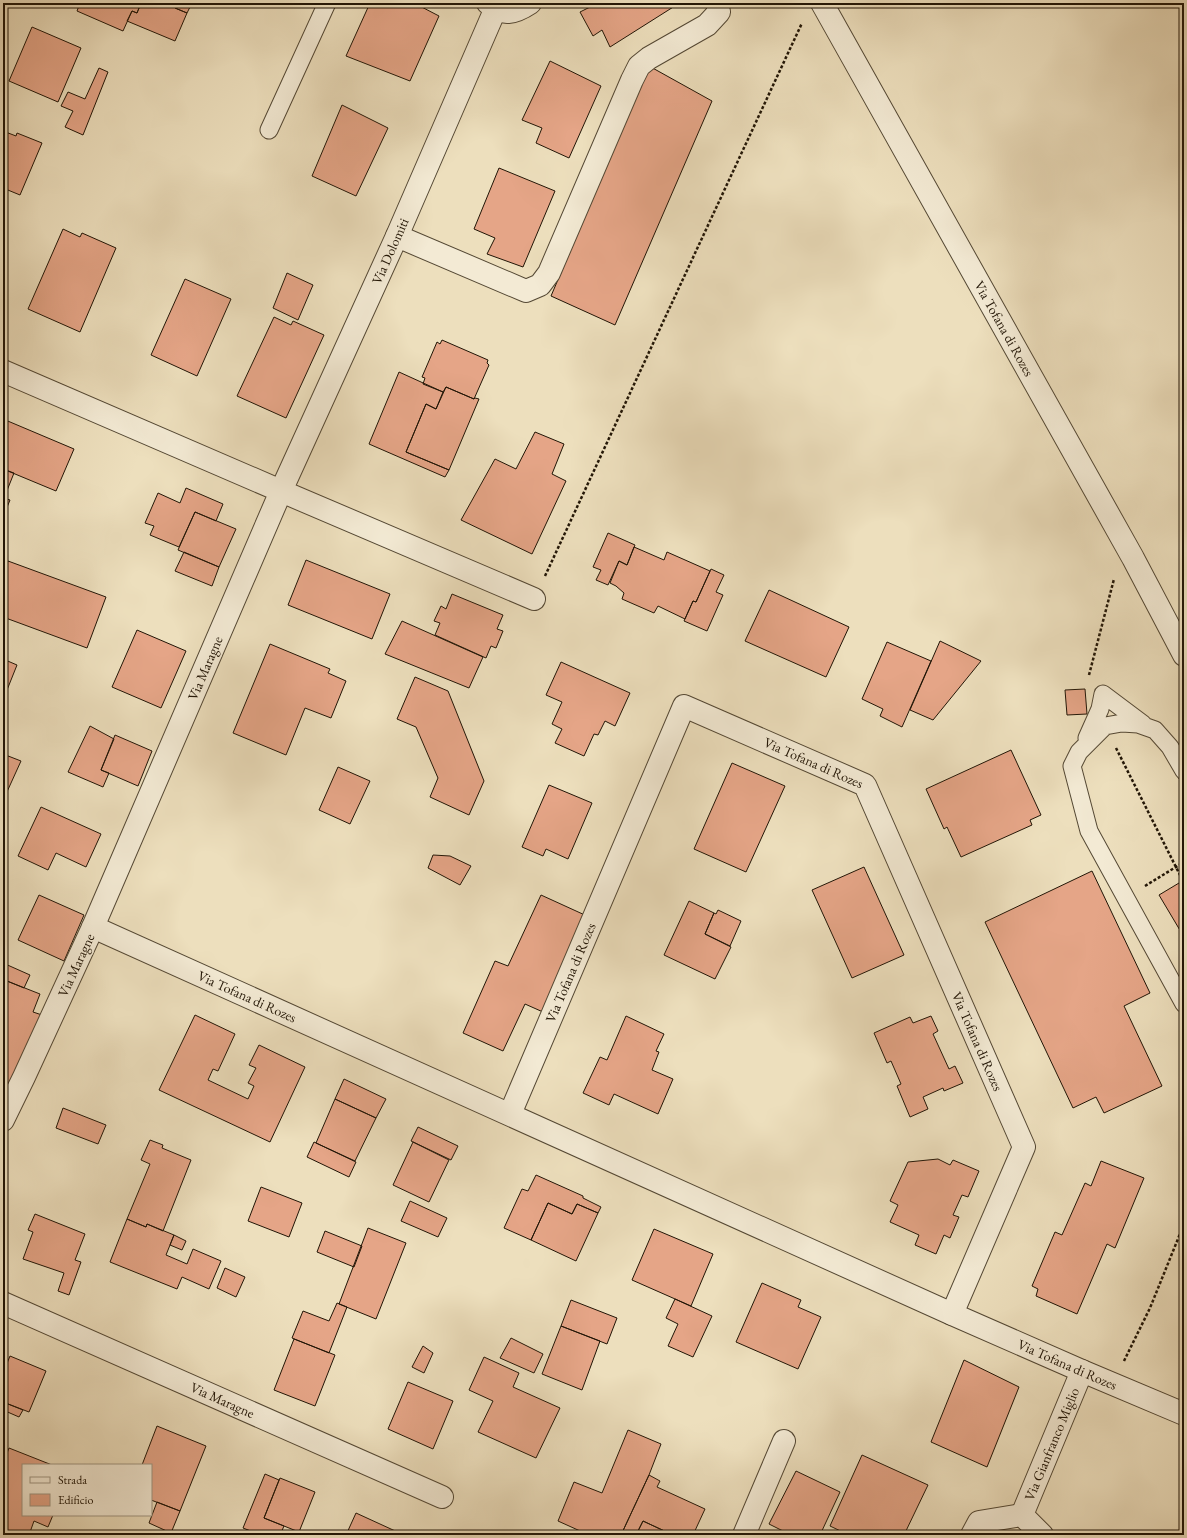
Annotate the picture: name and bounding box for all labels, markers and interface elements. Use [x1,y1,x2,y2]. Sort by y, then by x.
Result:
street label: Via Dolomiti [367,215,413,287]
street label: Via Tofana di Rozes [970,277,1038,380]
street label: Via Maragne [183,633,227,703]
street label: Via Tofana di Rozes [761,733,867,792]
street label: Via Tofana di Rozes [541,919,600,1025]
street label: Via Maragne [53,930,99,1000]
street label: Via Tofana di Rozes [195,966,300,1027]
street label: Via Tofana di Rozes [948,989,1007,1094]
street label: Via Tofana di Rozes [1015,1335,1120,1394]
street label: Via Maragne [188,1378,258,1422]
street label: Via Gianfranco Miglio [1020,1385,1083,1503]
legend [22,1464,152,1516]
text: Strada [58,1472,87,1488]
text: Edificio [58,1492,94,1508]

